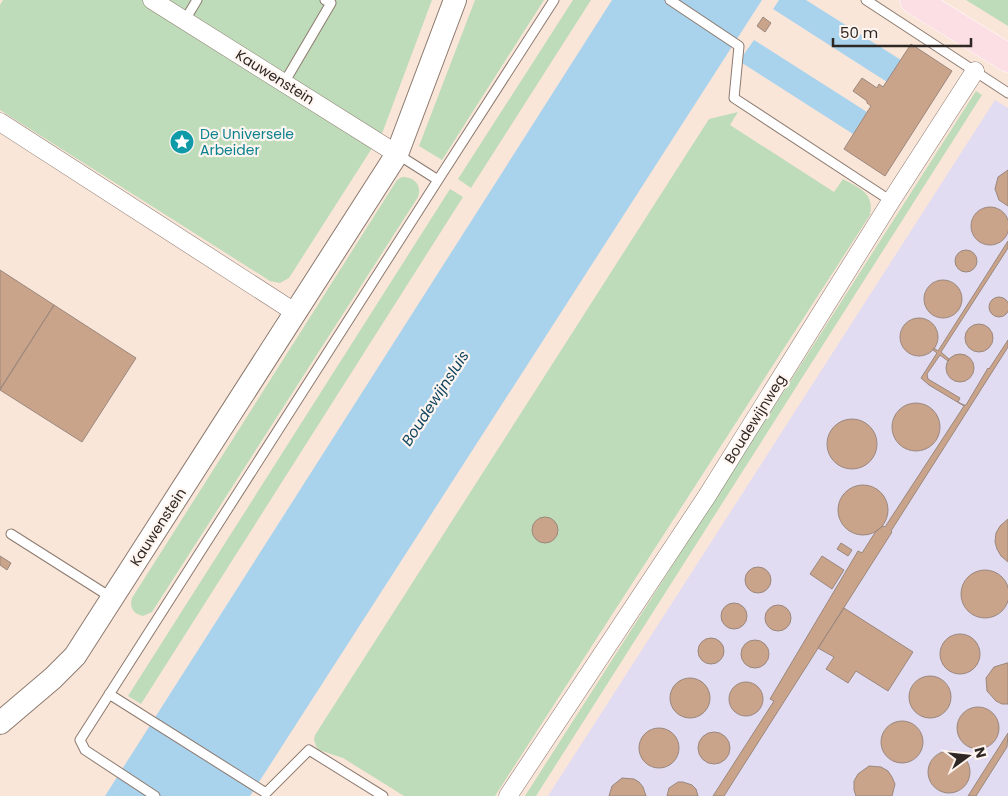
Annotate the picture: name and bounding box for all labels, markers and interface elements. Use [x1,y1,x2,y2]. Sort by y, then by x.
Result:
scale bar [833,15,970,47]
text: 50 m [840,22,878,43]
street label: Kauwenstein [232,45,318,109]
place label: De Universele Arbeider [200,124,294,160]
place icon: De Universele Arbeider [169,129,195,155]
water label: Boudewijnsluis [396,346,474,450]
street label: Boudewijnweg [720,371,790,467]
street label: Kauwenstein [125,484,191,570]
north arrow [943,731,993,781]
text: N [970,745,992,760]

